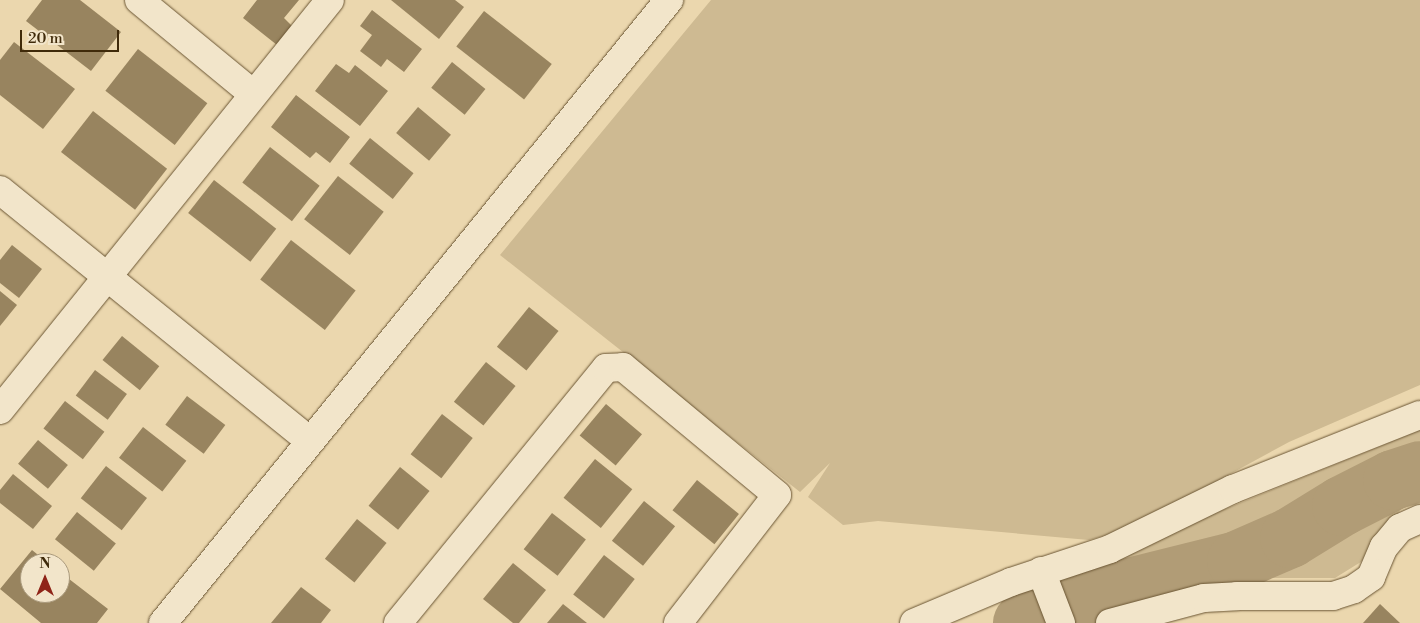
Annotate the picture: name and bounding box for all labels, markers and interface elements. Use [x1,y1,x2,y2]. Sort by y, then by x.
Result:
scale bar [22,20,121,52]
text: 20 m [28,29,63,48]
north arrow [20,553,70,603]
text: N [39,555,51,573]

